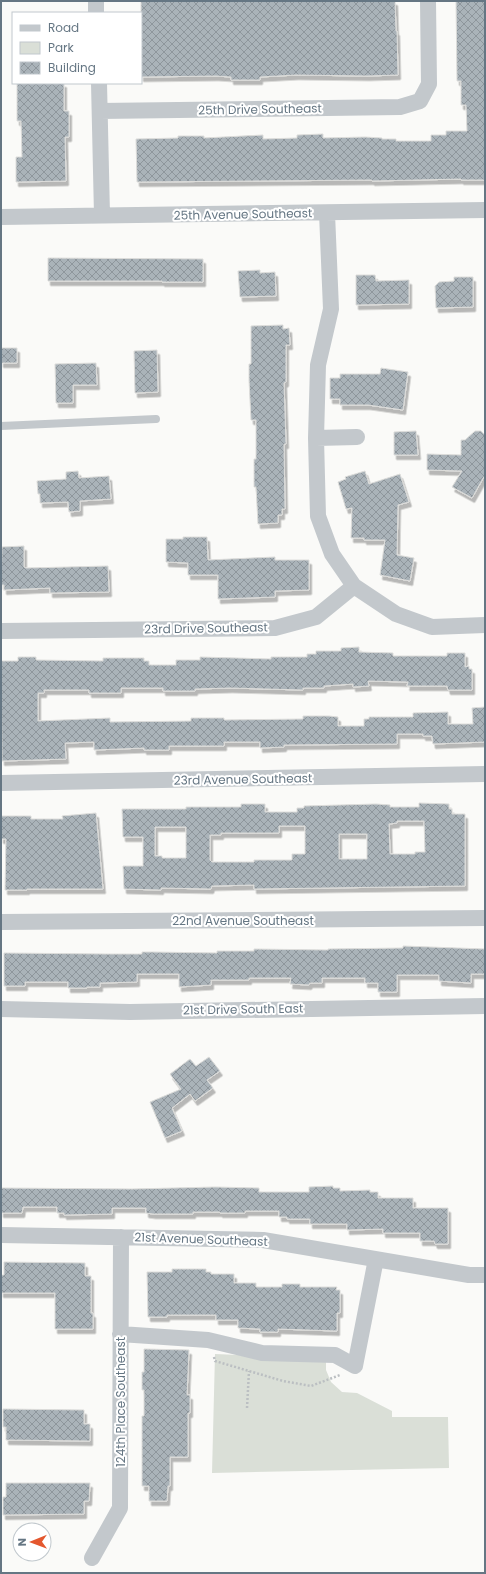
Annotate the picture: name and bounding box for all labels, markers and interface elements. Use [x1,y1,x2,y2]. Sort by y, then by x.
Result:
legend [12,12,142,84]
text: Road [48,19,79,36]
text: Park [48,39,75,56]
text: Building [48,59,96,76]
street label: 25th Drive Southeast [198,99,322,119]
street label: 25th Avenue Southeast [174,204,312,224]
street label: 23rd Drive Southeast [144,618,268,638]
street label: 23rd Avenue Southeast [174,769,312,789]
street label: 22nd Avenue Southeast [172,912,314,929]
street label: 21st Drive South East [183,999,303,1019]
street label: 21st Avenue Southeast [134,1228,268,1250]
street label: 124th Place Southeast [112,1337,129,1467]
north arrow [12,1522,52,1562]
text: N [14,1538,30,1546]

